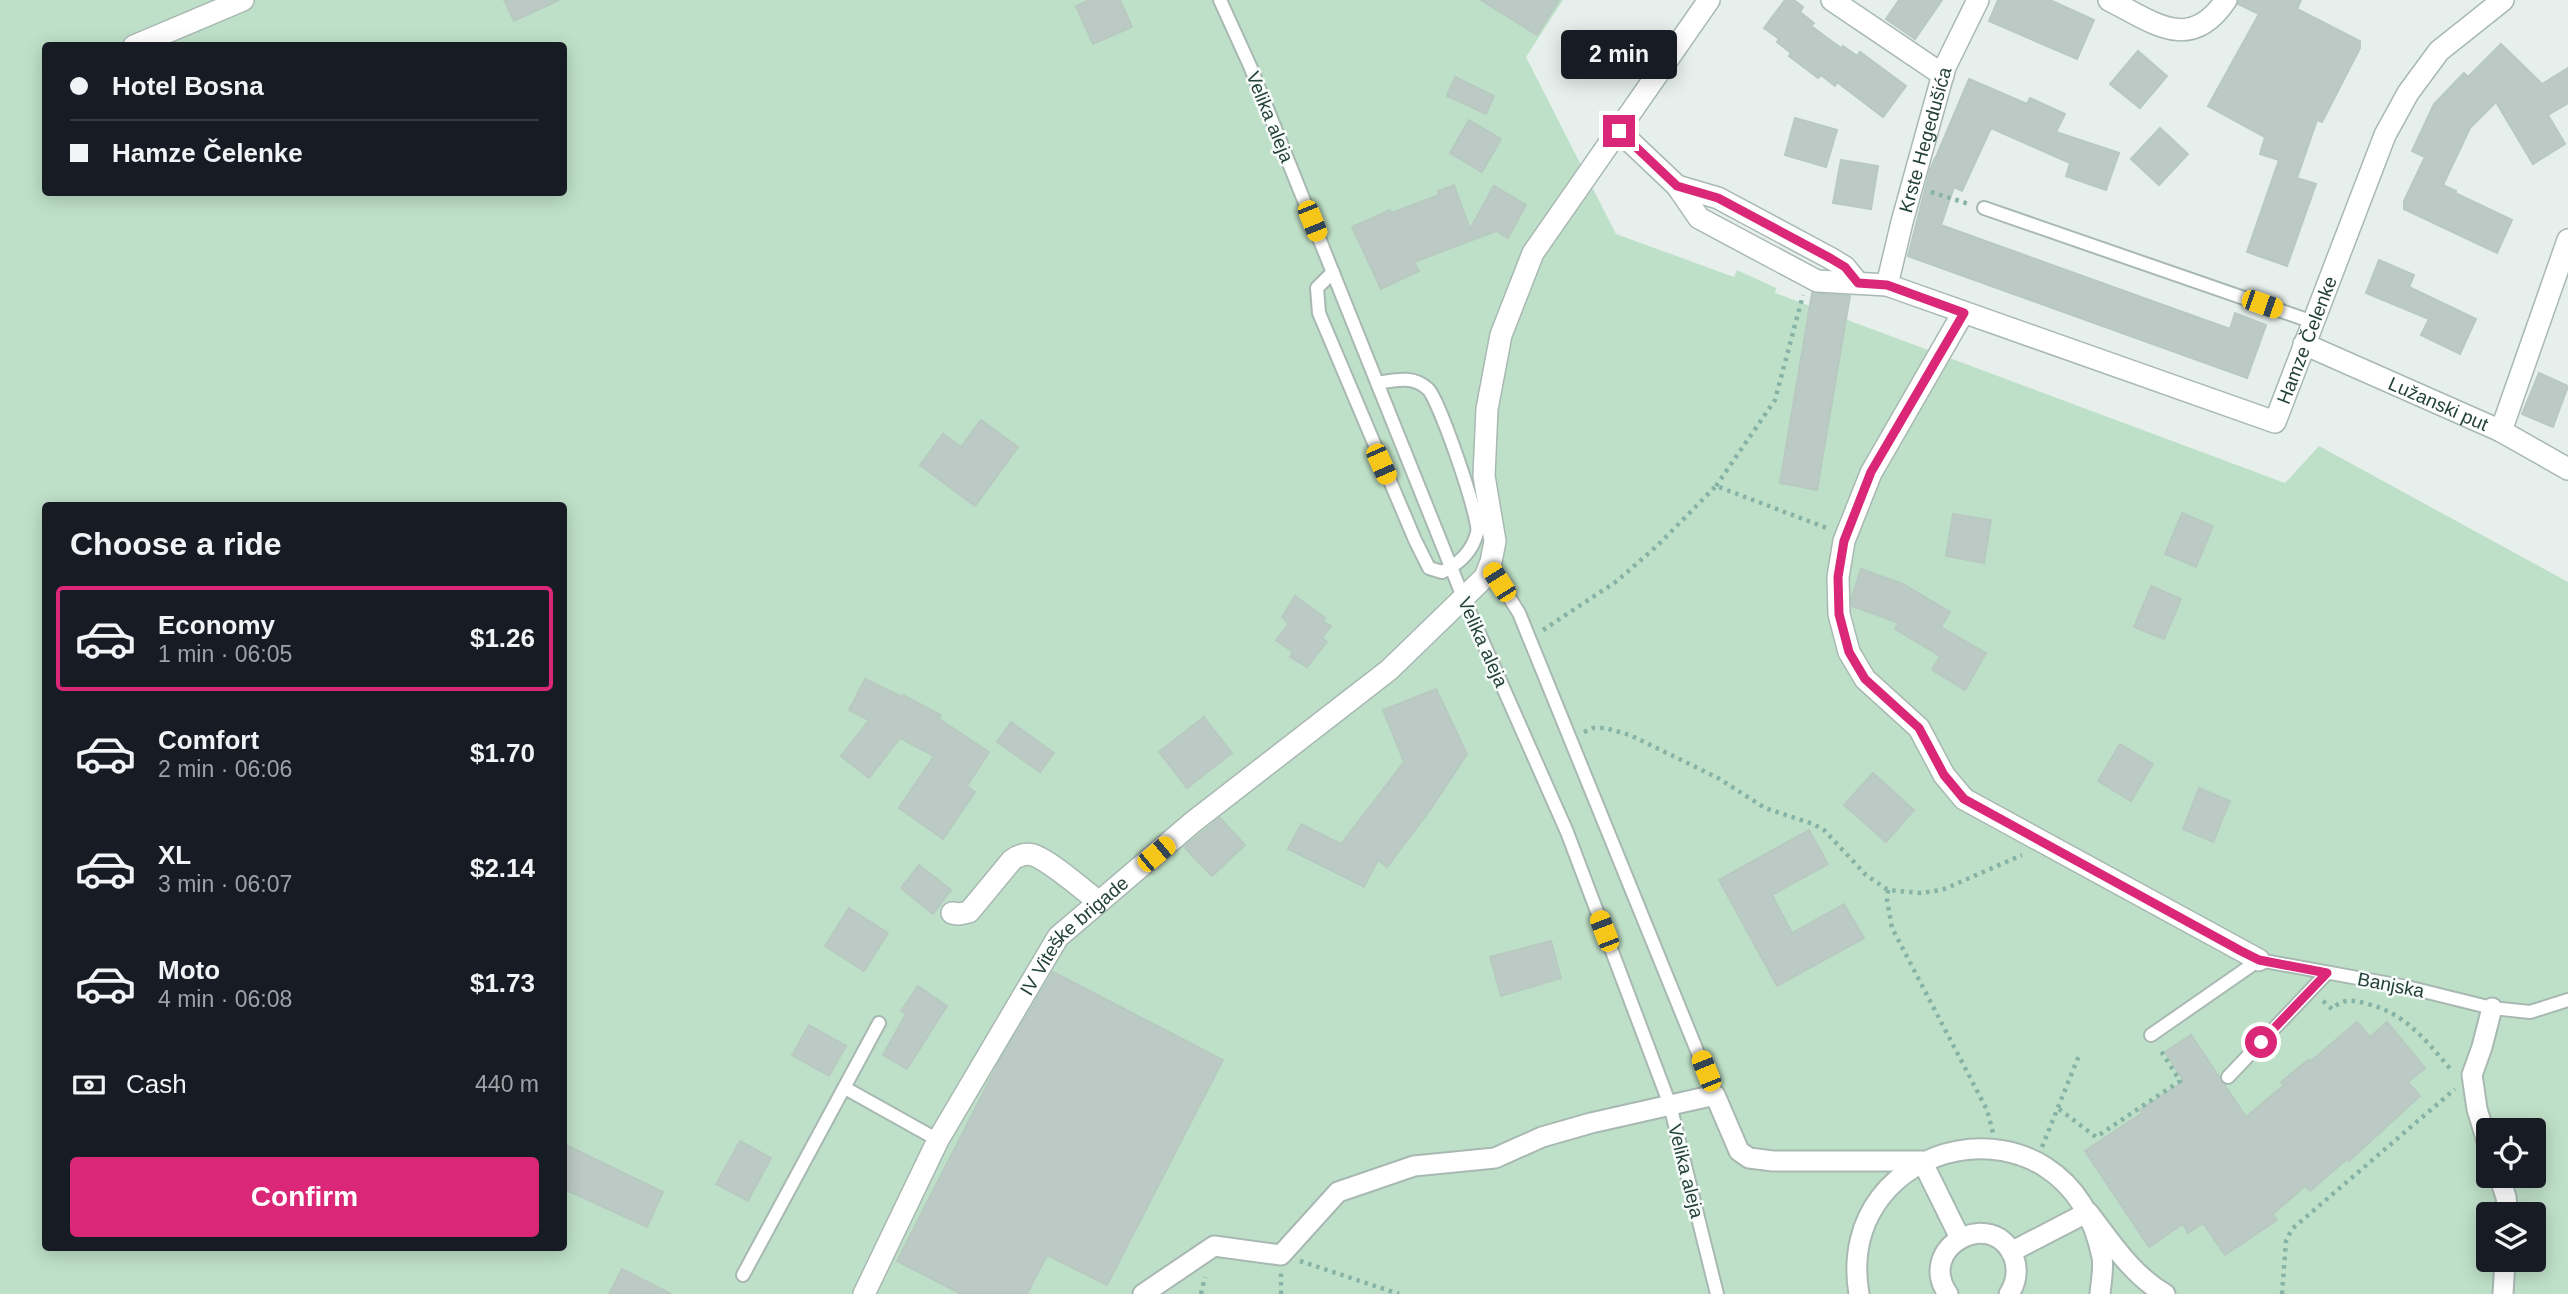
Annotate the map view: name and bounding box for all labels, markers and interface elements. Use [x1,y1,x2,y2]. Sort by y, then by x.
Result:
callout: 2 min [1561,30,1677,78]
text: 2 min [1589,41,1649,67]
street label: Krste Hegedušića [1895,64,1955,215]
street label: Velika aleja [1242,69,1298,166]
text: Hotel Bosna [112,71,264,101]
route end [1603,115,1635,147]
text: Hamze Čelenke [112,138,303,168]
car [1295,198,1330,244]
street label: Hamze Čelenke [2272,273,2340,407]
car [2239,287,2286,321]
street label: Lužanski put [2385,372,2492,435]
car [1363,441,1400,487]
text: Choose a ride [70,526,282,562]
car [1479,559,1520,605]
street label: Velika aleja [1454,594,1512,691]
icon: car [74,607,137,670]
text: Economy [158,610,275,640]
text: $1.26 [470,623,535,653]
text: 1 min · 06:05 [158,641,292,667]
icon: car [74,722,137,785]
text: Comfort [158,725,259,755]
text: $1.70 [470,738,535,768]
text: 2 min · 06:06 [158,756,292,782]
car [1134,832,1179,876]
icon: car [74,837,137,900]
text: XL [158,840,191,870]
text: $2.14 [470,853,535,883]
text: 3 min · 06:07 [158,871,292,897]
street label: IV Viteške brigade [1016,872,1132,999]
car [1587,908,1622,954]
icon: car [74,952,137,1015]
text: Moto [158,955,220,985]
text: $1.73 [470,968,535,998]
street label: Banjska [2356,968,2427,1002]
text: 4 min · 06:08 [158,986,292,1012]
route start [2245,1026,2277,1058]
car [1689,1048,1724,1094]
icon: cash [70,1066,108,1104]
text: Cash [126,1069,187,1099]
text: 440 m [475,1071,539,1097]
map controls [2476,1118,2546,1272]
button: locate [2476,1118,2546,1188]
street label: Velika aleja [1664,1122,1708,1221]
button: Confirm [70,1157,539,1237]
button: layers [2476,1202,2546,1272]

